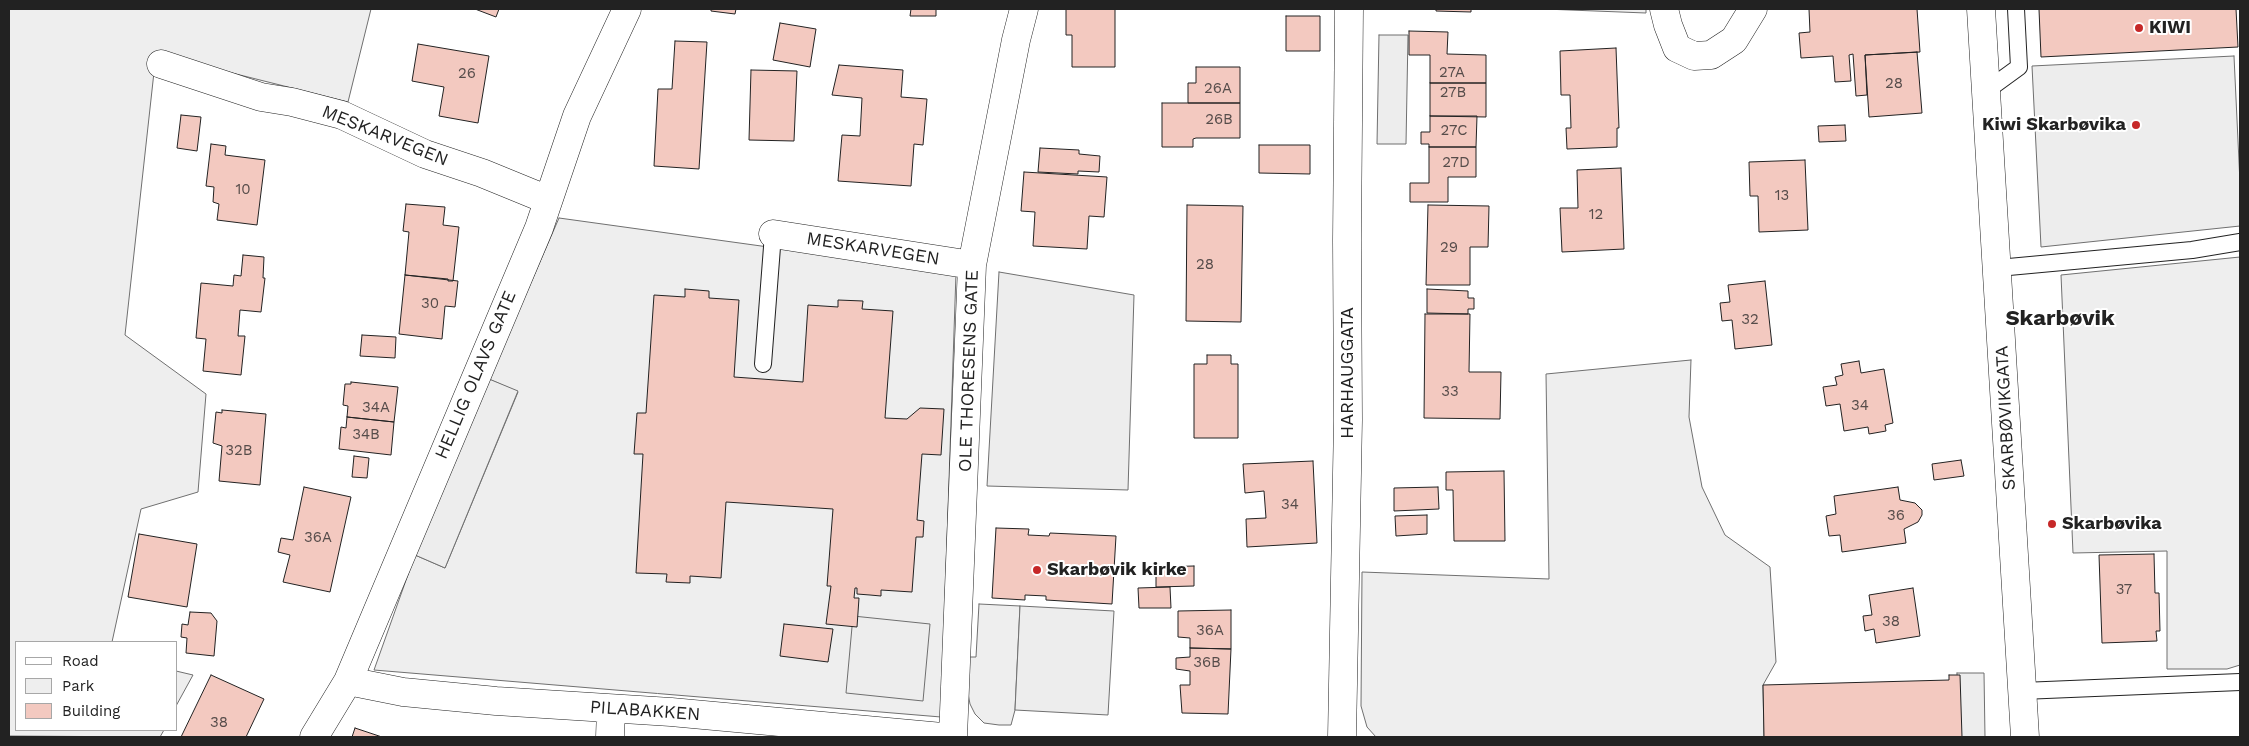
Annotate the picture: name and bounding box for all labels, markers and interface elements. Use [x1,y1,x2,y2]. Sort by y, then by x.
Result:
place label: KIWI [2149,17,2191,39]
marker: KIWI [2133,22,2145,34]
house number: 27A [1439,64,1465,82]
house number: 26 [458,65,476,83]
house number: 28 [1885,75,1903,93]
house number: 26A [1204,80,1232,98]
house number: 27B [1440,84,1466,102]
street label: MESKARVEGEN [319,101,451,171]
house number: 26B [1205,111,1233,129]
place label: Kiwi Skarbøvika [1982,114,2126,136]
marker: Kiwi Skarbøvika [2130,119,2142,131]
house number: 27C [1441,122,1467,140]
house number: 27D [1442,154,1470,172]
house number: 10 [235,181,251,199]
house number: 13 [1775,187,1789,205]
house number: 12 [1589,206,1603,224]
street label: MESKARVEGEN [805,228,941,270]
house number: 29 [1440,239,1458,257]
house number: 28 [1196,256,1214,274]
street label: OLE THORESENS GATE [955,269,983,473]
street label: HELLIG OLAVS GATE [431,288,521,462]
house number: 30 [421,295,439,313]
district label: Skarbøvik [2005,306,2115,332]
street label: HARHAUGGATA [1337,307,1359,439]
house number: 32 [1741,311,1759,329]
street label: SKARBØVIKGATA [1991,345,2021,491]
house number: 33 [1441,383,1459,401]
house number: 34 [1851,397,1869,415]
house number: 34A [362,399,390,417]
house number: 34B [352,426,380,444]
house number: 32B [225,442,253,460]
house number: 34 [1281,496,1299,514]
house number: 36 [1887,507,1905,525]
place label: Skarbøvika [2062,513,2162,535]
marker: Skarbøvika [2046,518,2058,530]
house number: 36A [304,529,332,547]
place label: Skarbøvik kirke [1047,559,1187,581]
marker: Skarbøvik kirke [1031,564,1043,576]
house number: 37 [2116,581,2132,599]
house number: 38 [1882,613,1900,631]
house number: 36A [1196,622,1224,640]
legend [15,641,178,731]
text: Road [62,652,99,670]
house number: 36B [1193,654,1221,672]
text: Park [62,677,94,695]
street label: PILABAKKEN [589,696,701,726]
text: Building [62,702,120,720]
house number: 38 [210,714,228,732]

